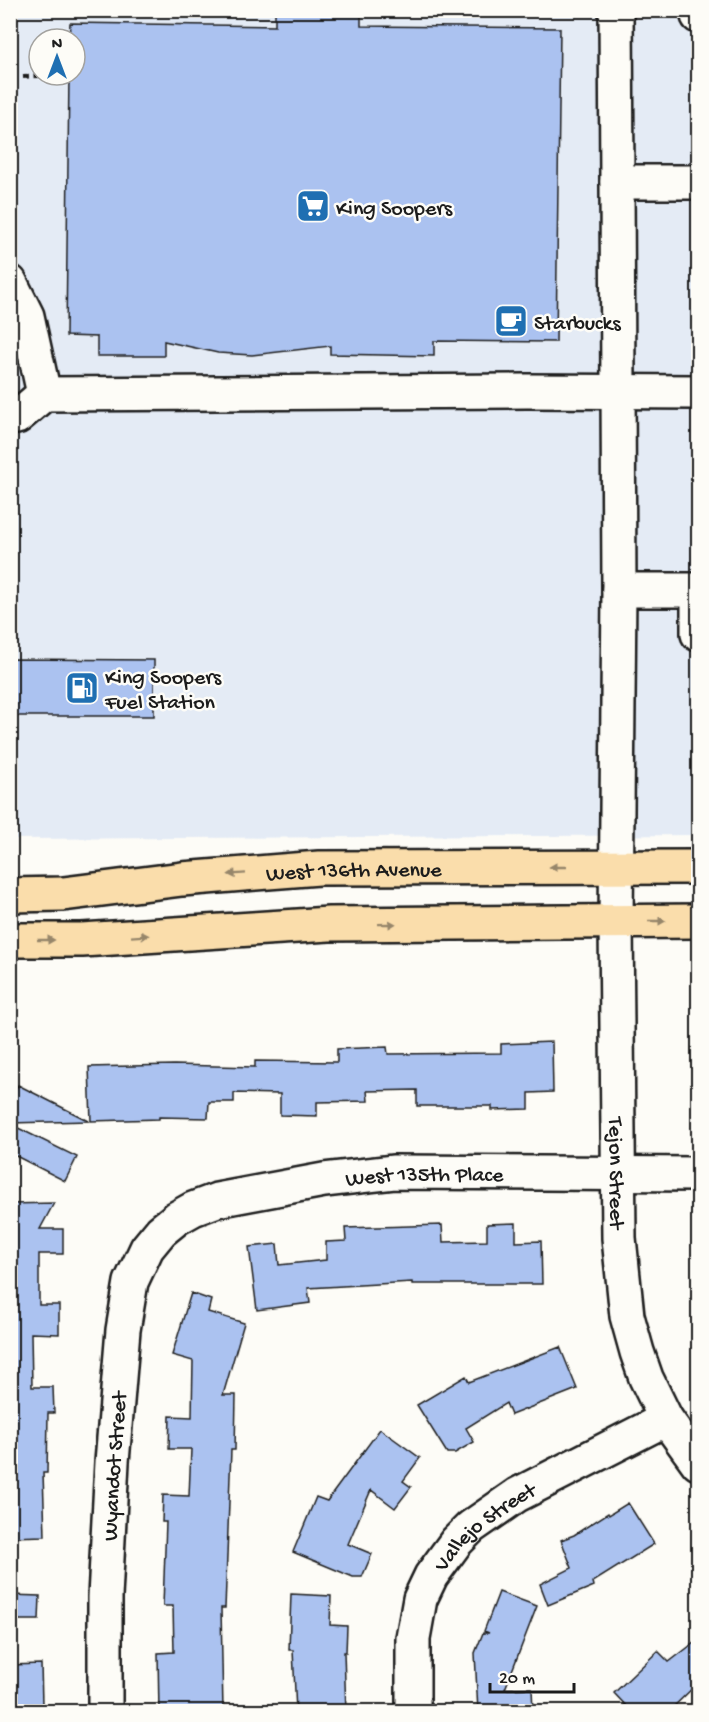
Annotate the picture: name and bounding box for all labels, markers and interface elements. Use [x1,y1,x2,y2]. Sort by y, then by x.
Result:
north arrow [27,27,87,87]
text: N [52,36,63,55]
supermarket icon: King Soopers [295,188,331,224]
place label: King Soopers [336,197,453,223]
cafe icon: Starbucks [493,303,529,339]
place label: Starbucks [534,312,621,338]
place label: King Soopers Fuel Station [104,666,222,717]
fuel station icon: King Soopers Fuel Station [64,670,100,706]
street label: West 136th Avenue [265,859,442,889]
one-way arrow [548,862,567,872]
one-way arrow [227,869,246,879]
one-way arrow [648,916,667,926]
one-way arrow [378,919,397,929]
one-way arrow [131,932,150,941]
one-way arrow [37,935,56,945]
street label: Tejon Street [601,1115,628,1231]
street label: West 135th Place [344,1163,504,1194]
street label: Wyandot Street [99,1389,135,1542]
street label: Vallejo Street [429,1478,543,1579]
scale bar [490,1656,574,1694]
text: 20 m [499,1669,535,1690]

